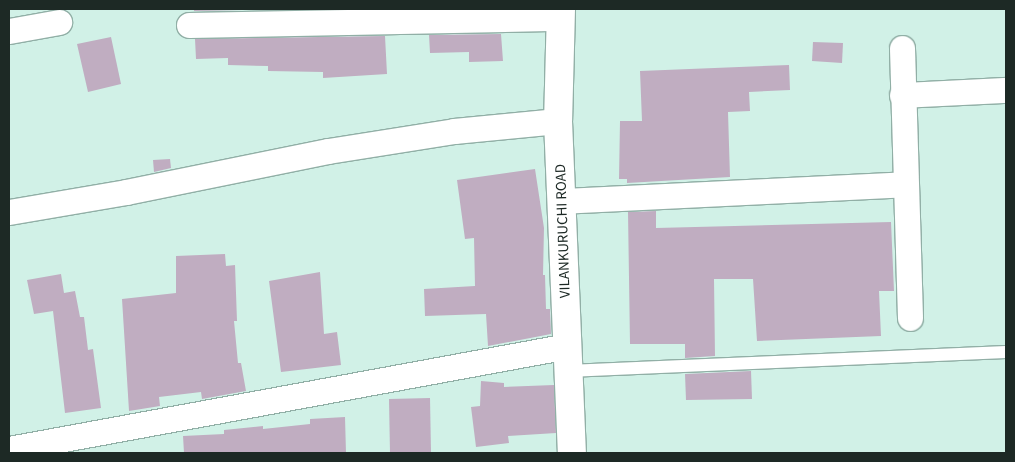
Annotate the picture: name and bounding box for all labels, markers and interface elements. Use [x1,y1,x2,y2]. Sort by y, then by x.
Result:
street label: VILANKURUCHI ROAD [552,164,574,298]

